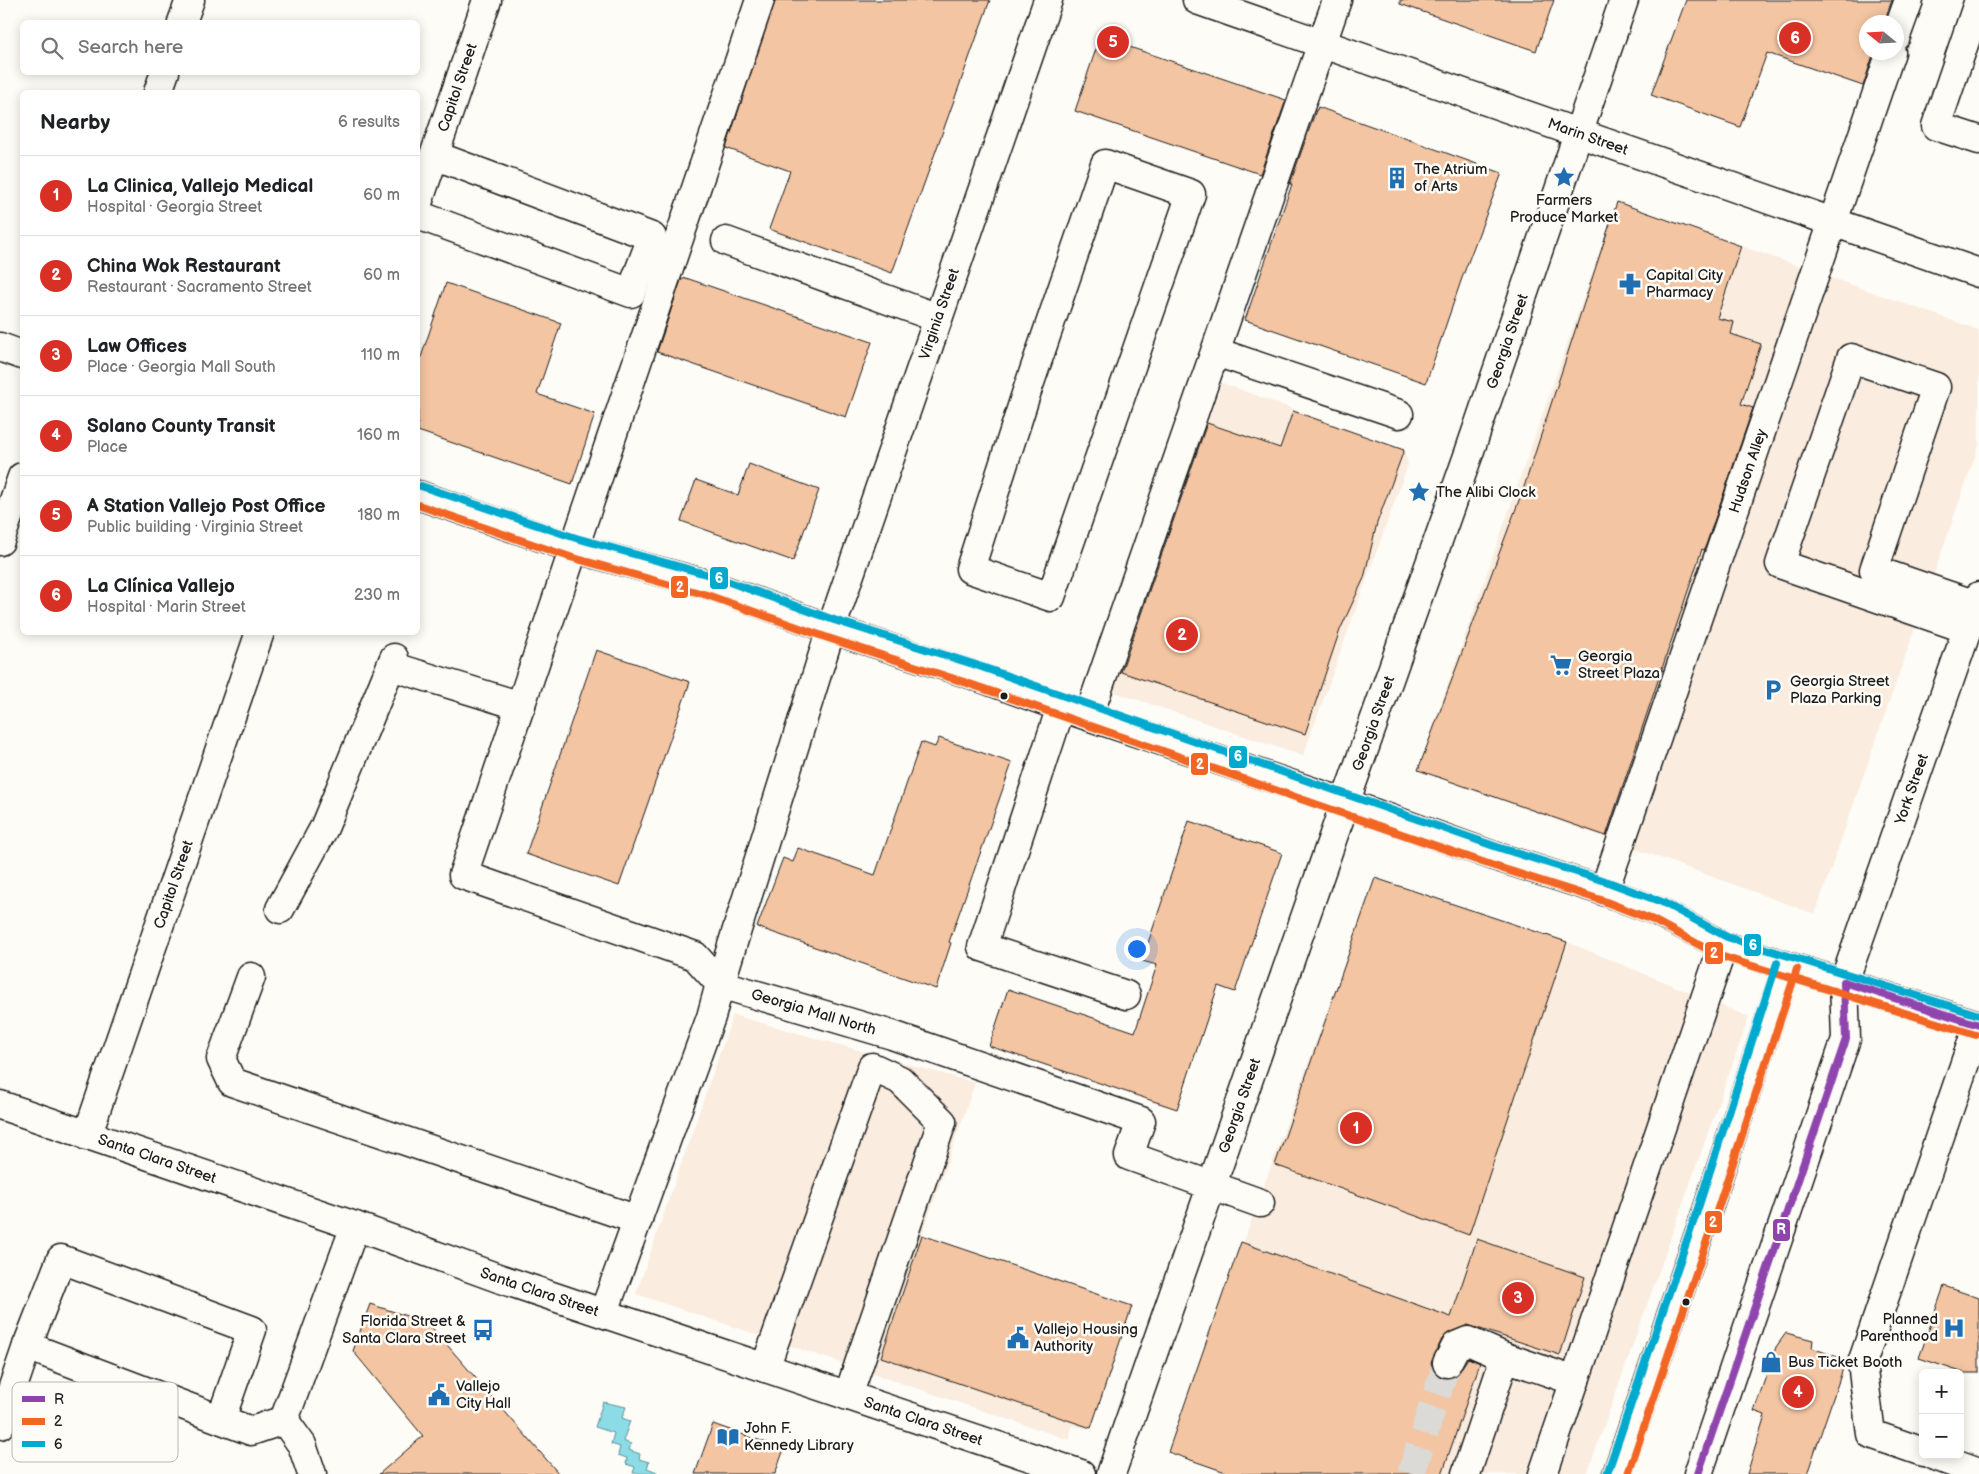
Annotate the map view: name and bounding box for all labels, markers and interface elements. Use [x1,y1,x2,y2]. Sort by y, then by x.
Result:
north arrow [1859,15,1904,60]
pin: 6 [1779,19,1811,57]
search box [20,20,420,75]
pin: 5 [1097,23,1129,61]
icon: search [38,34,66,62]
text: Search here [78,36,183,59]
street label: Capitol Street [434,40,482,134]
text: Nearby [40,110,110,135]
text: 6 results [338,113,400,132]
street label: Marin Street [1545,114,1631,160]
place label: The Atrium of Arts [1414,160,1487,196]
place icon: Farmers Produce Market [1551,164,1577,190]
building icon: The Atrium of Arts [1384,165,1410,191]
text: La Clinica, Vallejo Medical [87,175,313,198]
text: 1 [53,186,59,205]
text: 60 m [363,186,400,205]
place label: Farmers Produce Market [1510,191,1619,227]
text: Hospital · Georgia Street [87,198,262,217]
text: China Wok Restaurant [87,255,281,278]
text: 2 [51,266,61,285]
text: 60 m [363,266,400,285]
street label: Virginia Street [915,266,964,362]
place label: Capital City Pharmacy [1646,266,1723,302]
pharmacy icon: Capital City Pharmacy [1617,271,1643,297]
text: Restaurant · Sacramento Street [87,278,312,297]
street label: Georgia Street [1483,291,1533,392]
text: Law Offices [87,335,187,358]
text: 3 [51,346,61,365]
text: 110 m [361,346,400,365]
text: Place · Georgia Mall South [87,358,276,377]
text: Solano County Transit [87,415,275,438]
text: 4 [51,426,61,445]
text: 160 m [357,426,400,445]
street label: Hudson Alley [1725,426,1771,516]
text: Place [87,438,128,457]
place icon: The Alibi Clock [1406,479,1432,505]
place label: The Alibi Clock [1436,483,1536,502]
text: A Station Vallejo Post Office [87,495,326,518]
text: 5 [51,506,61,525]
text: 180 m [358,506,400,525]
text: Public building · Virginia Street [87,518,303,537]
line badge: 6 [709,566,729,590]
text: 6 [715,570,723,587]
text: La Clínica Vallejo [87,575,235,598]
line badge: 2 [670,575,689,599]
text: 2 [676,579,685,596]
text: 6 [51,586,61,605]
text: 230 m [354,586,400,605]
text: Hospital · Marin Street [87,598,246,617]
pin: 2 [1166,616,1198,654]
place label: Georgia Street Plaza [1578,647,1660,683]
supermarket icon: Georgia Street Plaza [1548,652,1574,678]
place label: Georgia Street Plaza Parking [1790,672,1890,708]
street label: Georgia Street [1348,673,1399,774]
parking icon: Georgia Street Plaza Parking [1760,677,1786,703]
unlabelled marker [999,691,1009,701]
line badge: 6 [1228,745,1248,769]
text: 6 [1234,748,1242,765]
street label: York Street [1890,751,1933,828]
line badge: 2 [1190,752,1209,776]
text: 2 [1196,756,1205,773]
street label: Capitol Street [150,837,198,931]
line badge: 6 [1743,933,1762,957]
your location [1124,936,1150,962]
text: 6 [1749,937,1757,954]
line badge: 2 [1704,941,1724,965]
text: 2 [1710,945,1719,962]
street label: Georgia Mall North [749,985,878,1040]
street label: Georgia Street [1214,1055,1265,1156]
pin: 1 [1340,1109,1372,1147]
street label: Santa Clara Street [95,1130,219,1188]
line badge: 2 [1704,1210,1723,1234]
text: 2 [1709,1214,1718,1231]
line badge: R [1772,1218,1791,1242]
text: R [1776,1221,1786,1238]
street label: Santa Clara Street [478,1263,601,1321]
pin: 3 [1502,1279,1534,1317]
unlabelled marker [1681,1297,1691,1307]
place label: Planned Parenthood [1860,1310,1938,1346]
place label: Florida Street & Santa Clara Street [342,1312,466,1348]
hospital icon: Planned Parenthood [1941,1315,1967,1341]
bus stop icon: Florida Street & Santa Clara Street [470,1317,496,1343]
place label: Vallejo Housing Authority [1034,1320,1138,1356]
public building icon: Vallejo Housing Authority [1005,1325,1031,1351]
shop icon: Bus Ticket Booth [1758,1349,1784,1375]
place label: Bus Ticket Booth [1788,1353,1902,1372]
map controls [1919,1369,1964,1459]
button: + [1919,1369,1964,1414]
pin: 4 [1782,1373,1814,1411]
place label: Vallejo City Hall [456,1377,511,1413]
legend [12,1382,178,1462]
public building icon: Vallejo City Hall [426,1382,452,1408]
text: R [54,1391,64,1408]
street label: Santa Clara Street [862,1393,985,1450]
text: 2 [54,1413,63,1430]
button: − [1919,1414,1964,1459]
place label: John F. Kennedy Library [744,1419,854,1455]
library icon: John F. Kennedy Library [715,1424,741,1450]
text: 6 [54,1436,63,1453]

